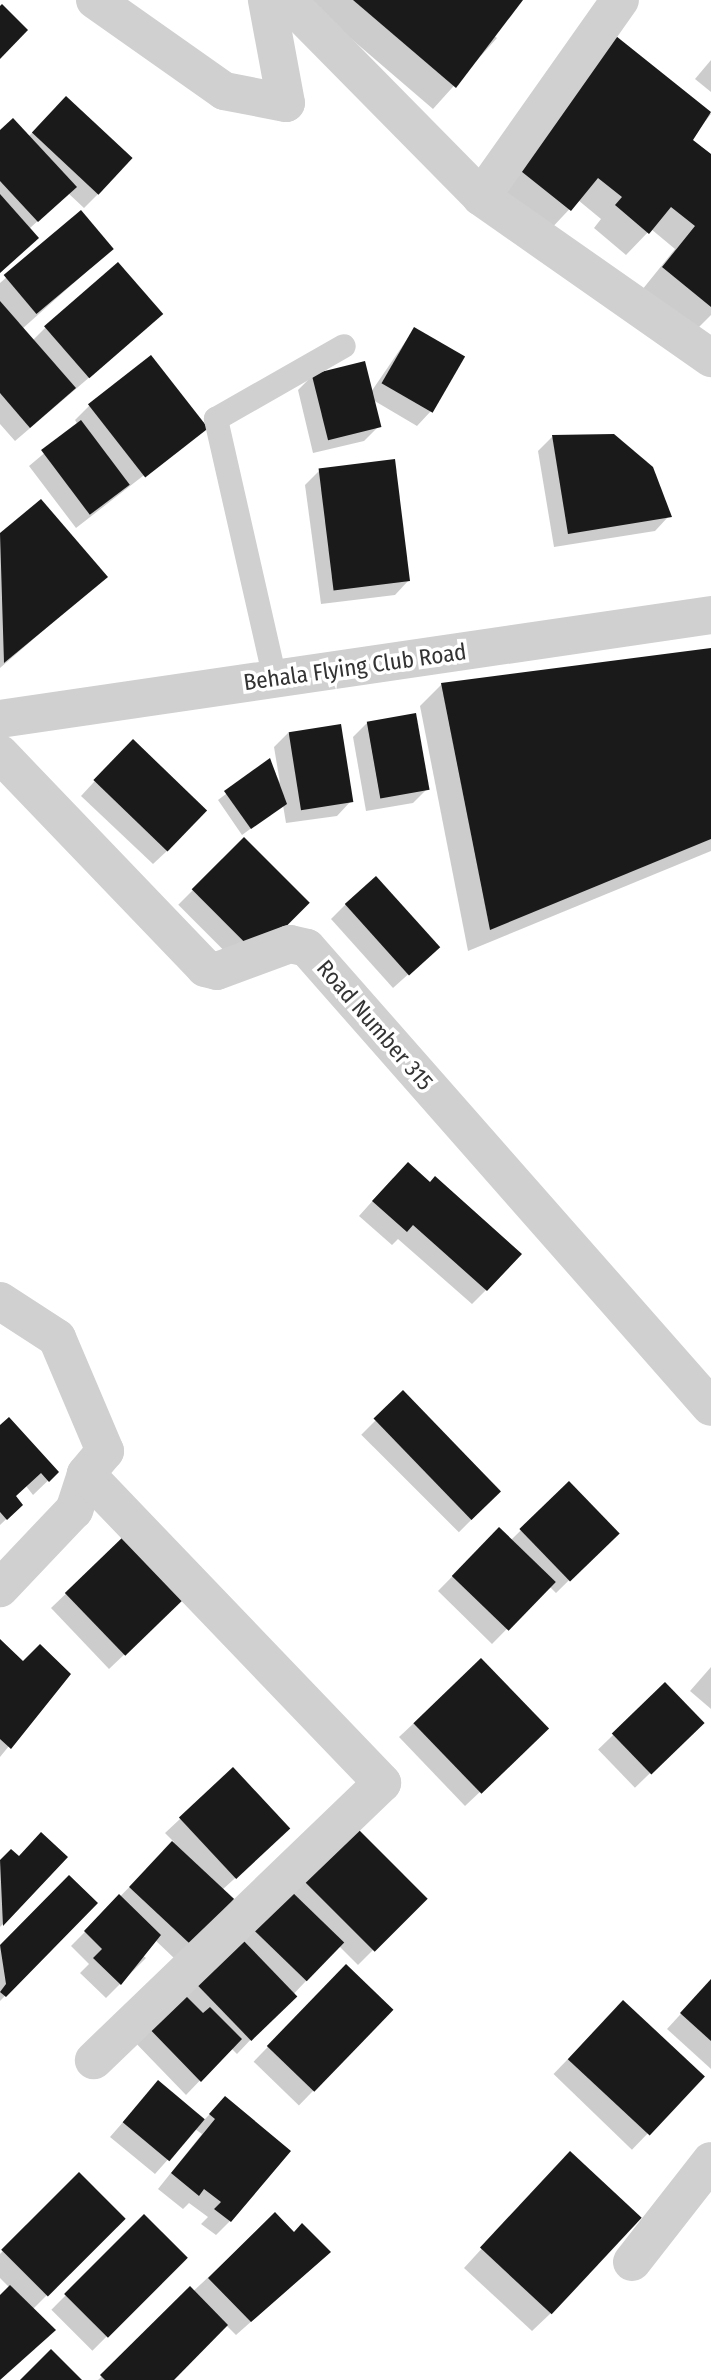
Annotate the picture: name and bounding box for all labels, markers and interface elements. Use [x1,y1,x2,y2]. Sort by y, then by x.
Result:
street label: Behala Flying Club Road [242,638,468,696]
street label: Road Number 315 [311,954,439,1096]

